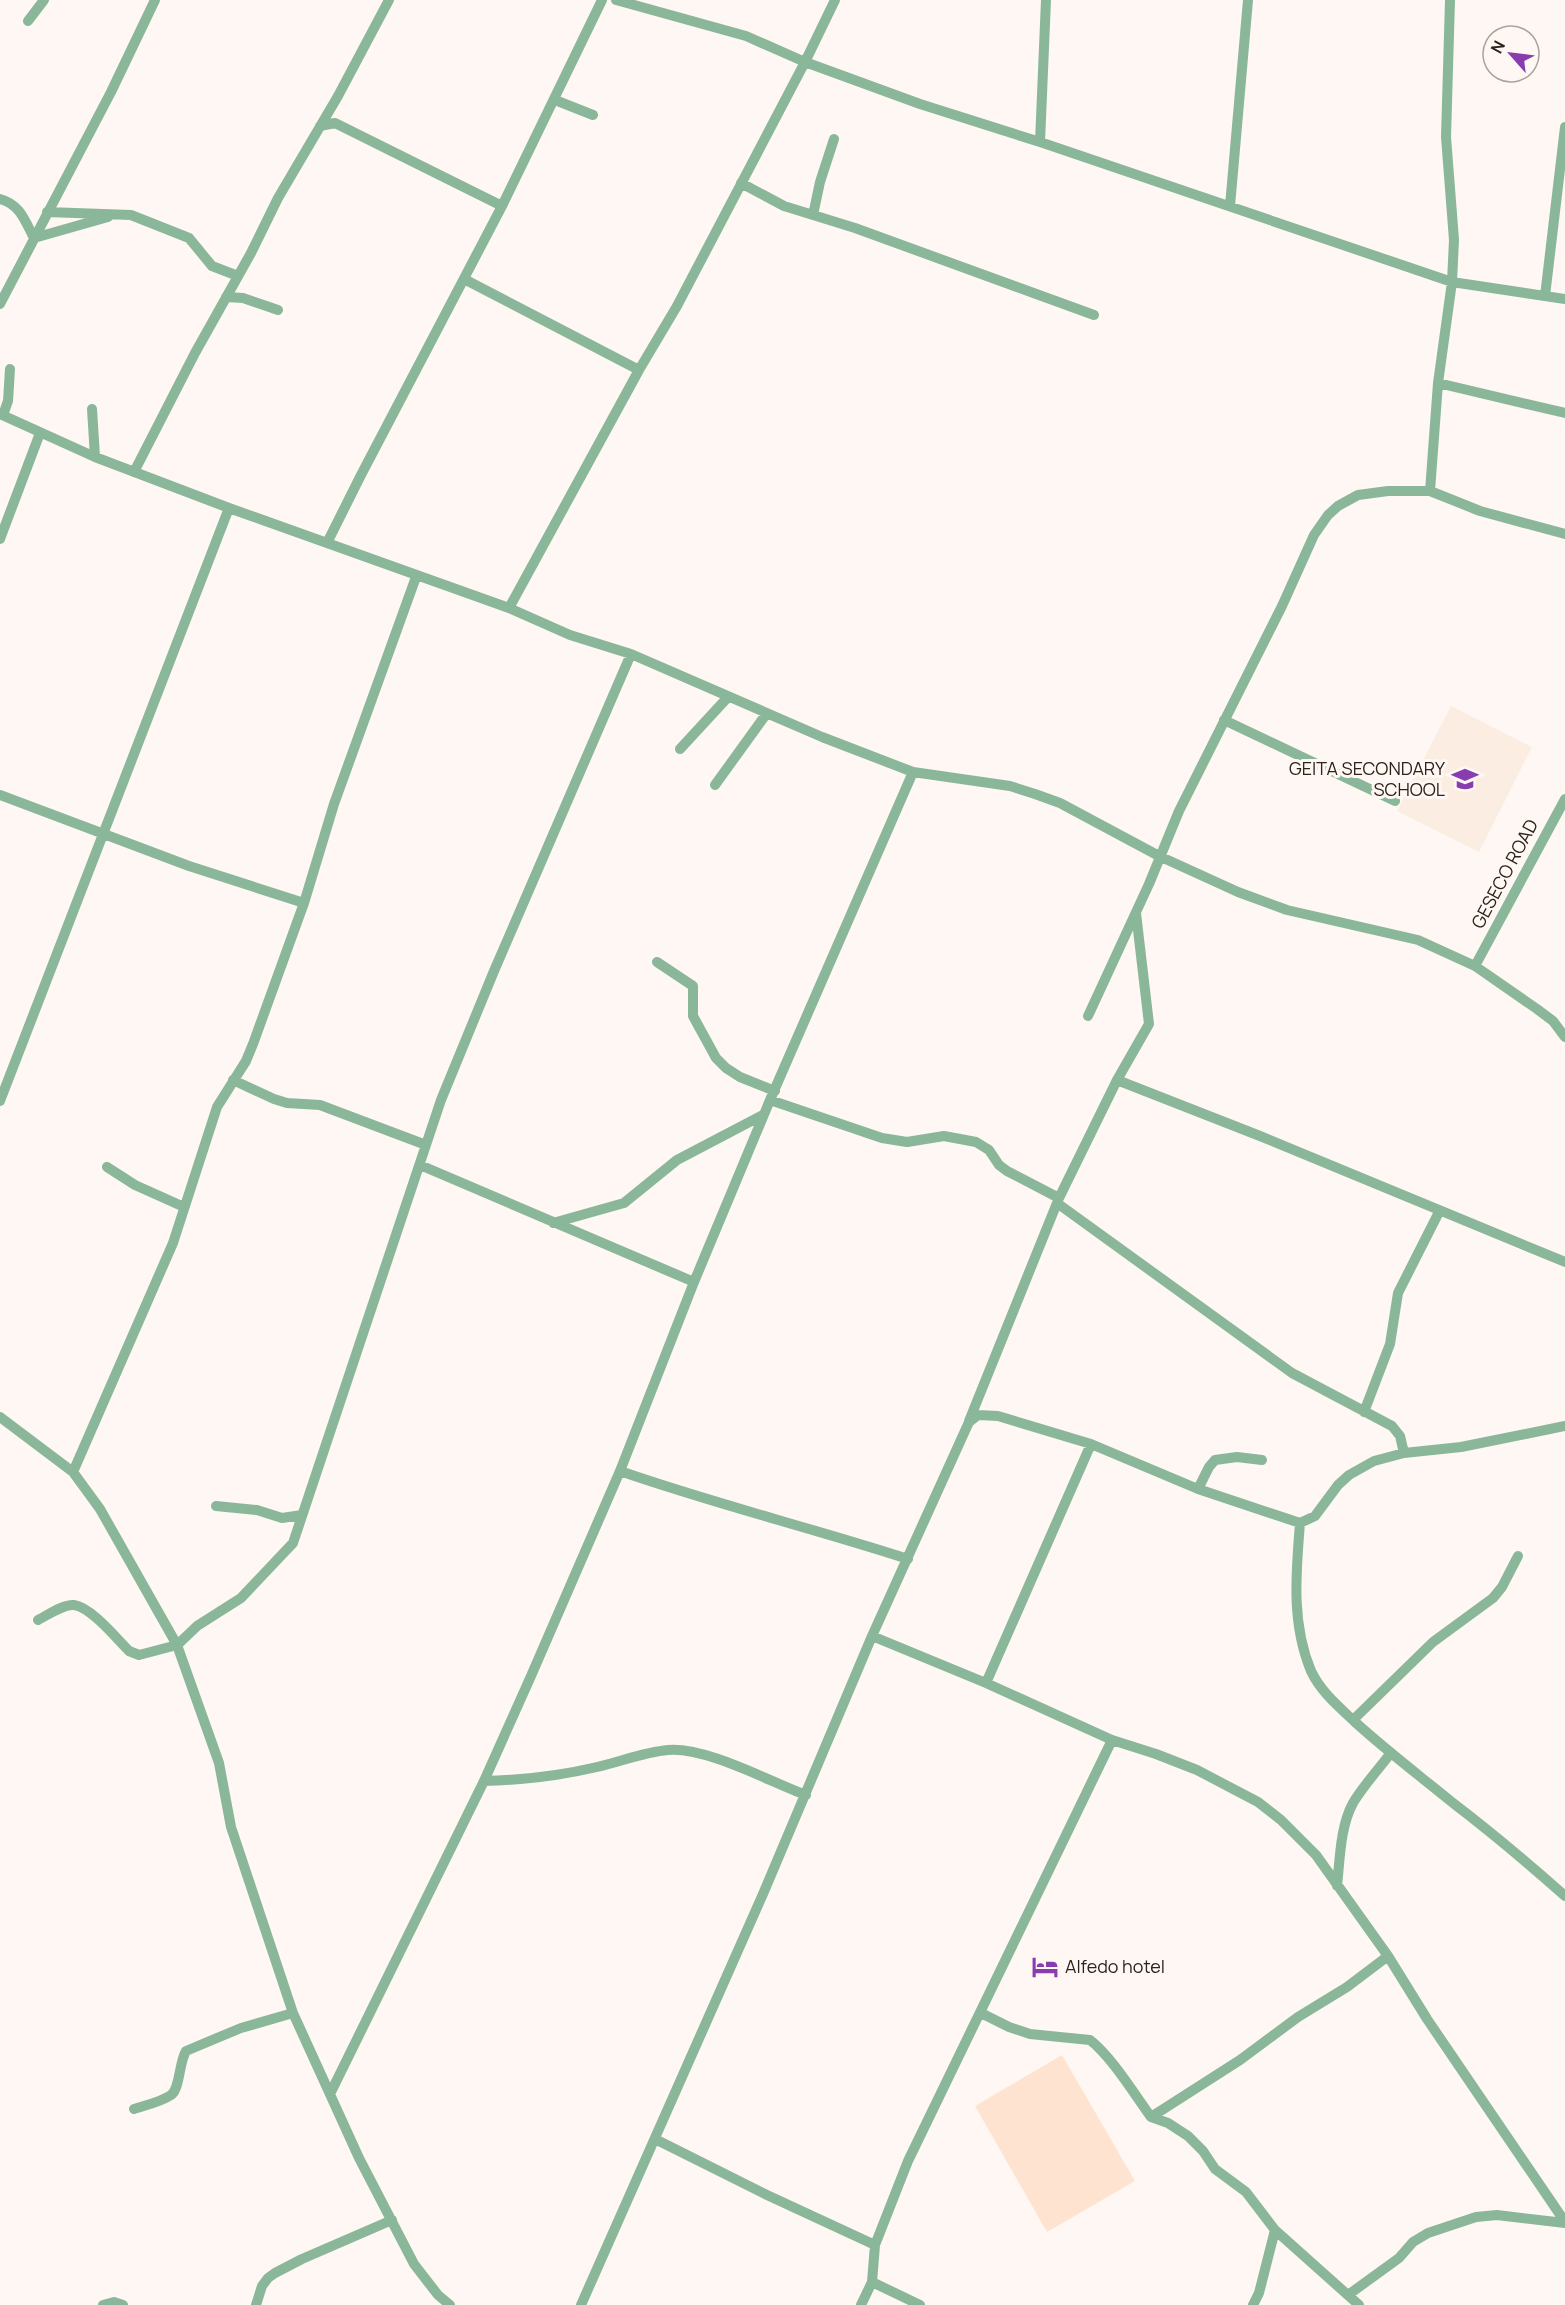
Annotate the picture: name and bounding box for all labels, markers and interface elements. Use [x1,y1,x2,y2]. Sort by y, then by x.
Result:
north arrow [1481,24,1541,84]
text: N [1485,37,1510,57]
place label: GEITA SECONDARY SCHOOL [1289,756,1446,801]
school or university icon: GEITA SECONDARY SCHOOL [1450,764,1480,794]
street label: GESECO ROAD [1465,815,1543,932]
hotel icon: Alfedo hotel [1030,1952,1060,1982]
place label: Alfedo hotel [1065,1954,1165,1978]

